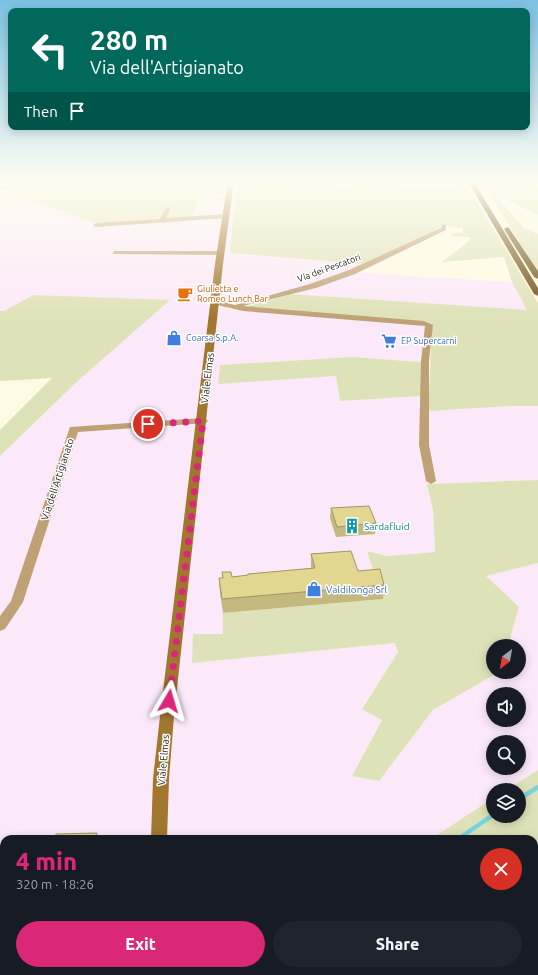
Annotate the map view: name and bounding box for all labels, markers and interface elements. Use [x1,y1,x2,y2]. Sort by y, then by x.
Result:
icon: left [24,24,76,76]
text: 280 m [90,24,168,55]
text: Via dell'Artigianato [90,57,244,77]
icon: arrive [66,100,88,122]
text: Then [24,103,58,120]
street label: Via dei Pescatori [296,252,362,284]
place label: Giulietta e Romeo Lunch Bar [197,284,269,304]
cafe icon: Giulietta e Romeo Lunch Bar [176,285,194,303]
shop icon: Coarsa S.p.A. [165,329,183,347]
supermarket icon: EP Supercarni [380,332,398,350]
place label: Coarsa S.p.A. [186,333,238,343]
place label: EP Supercarni [401,336,457,346]
street label: Viale Elmas [199,352,216,404]
pin [131,407,165,441]
icon: arrive [137,413,159,435]
street label: Via dell'Artigianato [39,437,76,522]
building icon: Sardafluid [343,517,361,535]
place label: Sardafluid [364,521,410,532]
shop icon: Valdilonga Srl [305,580,323,598]
place label: Valdilonga Srl [326,584,388,595]
north arrow [486,639,526,679]
map controls [486,639,526,823]
position arrow [148,680,190,722]
button: sound [486,687,526,727]
street label: Viale Elmas [156,734,171,786]
button: search [486,735,526,775]
button: layers [486,783,526,823]
text: 4 min [16,848,77,875]
button: close [480,848,522,890]
text: 320 m · 18:26 [16,877,94,891]
button: Exit [16,921,265,967]
button: Share [273,921,522,967]

